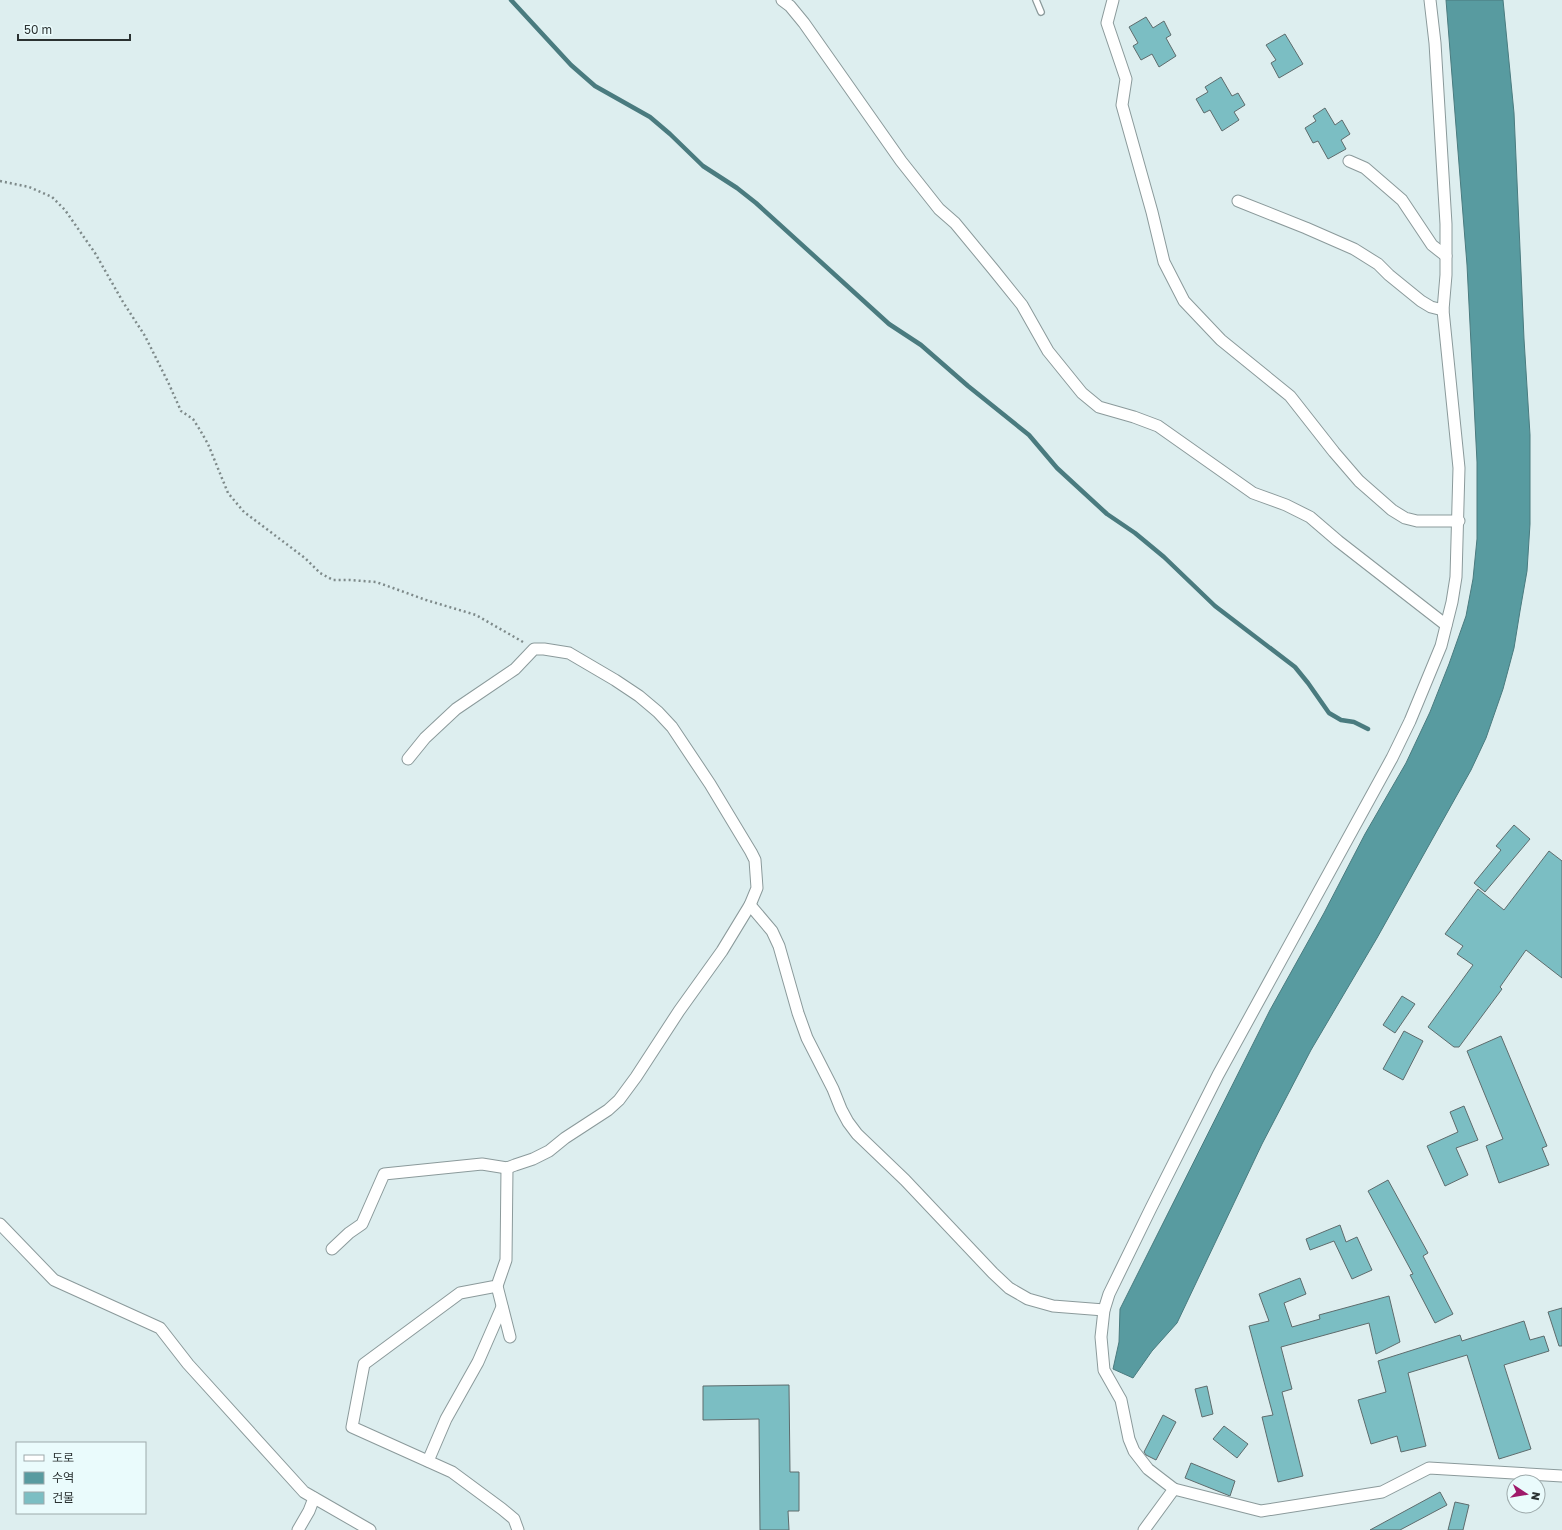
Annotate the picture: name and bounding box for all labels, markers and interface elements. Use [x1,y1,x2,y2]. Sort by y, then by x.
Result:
scale bar [18,16,130,42]
text: 50 m [24,22,52,37]
legend [16,1442,146,1514]
text: 도로 [52,1450,74,1465]
text: 수역 [52,1470,74,1485]
north arrow [1506,1474,1546,1514]
text: 건물 [52,1490,74,1505]
text: N [1529,1491,1543,1502]

